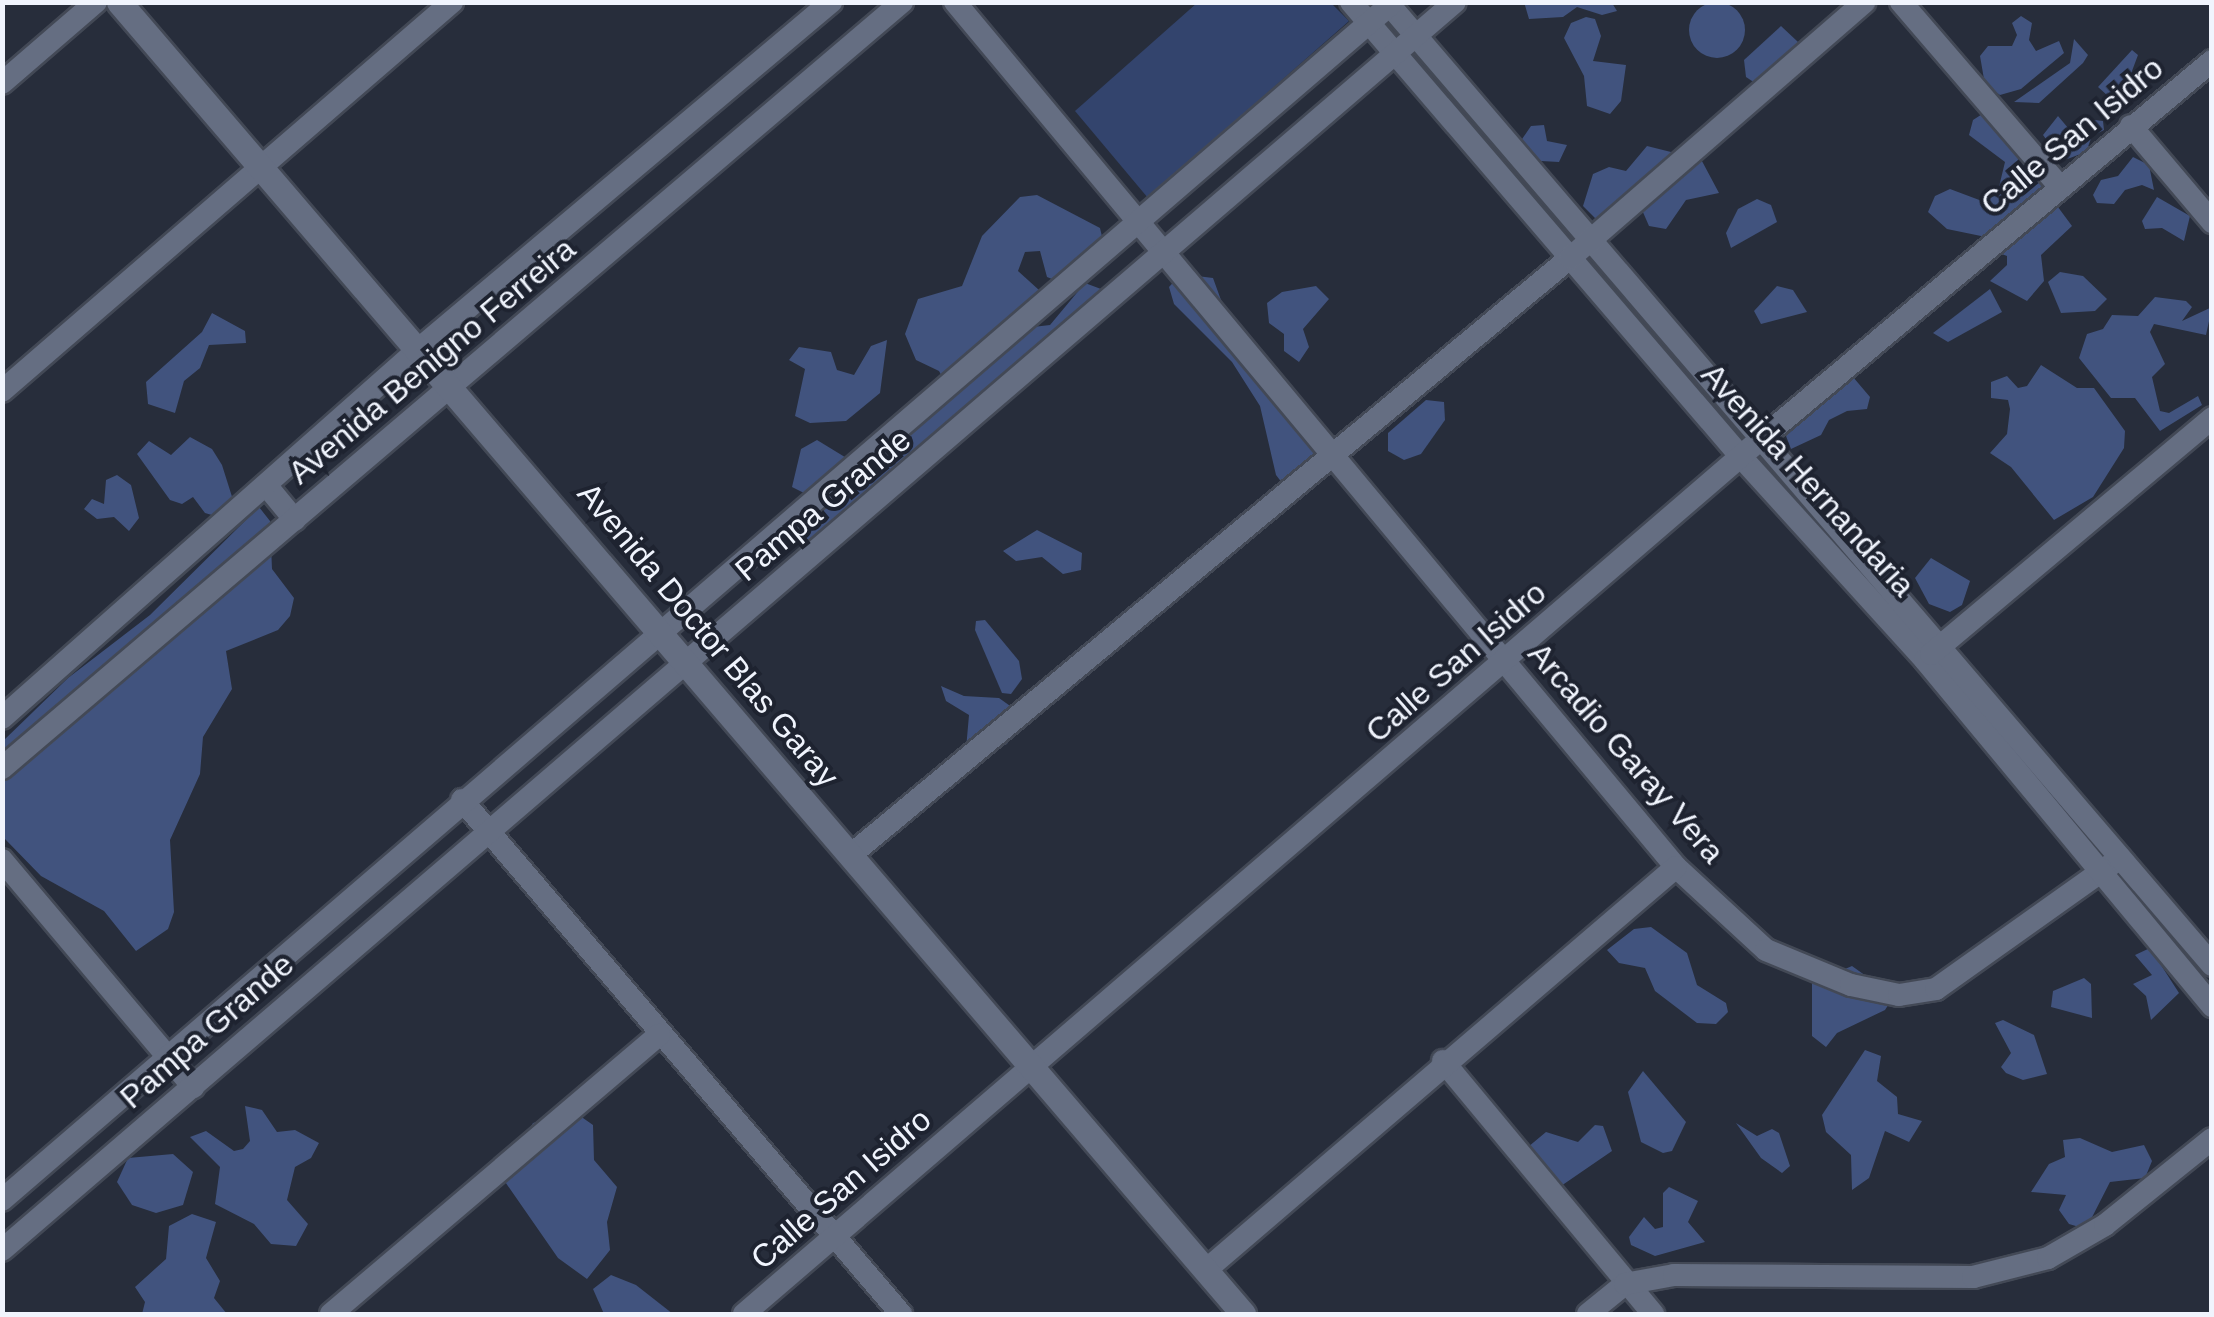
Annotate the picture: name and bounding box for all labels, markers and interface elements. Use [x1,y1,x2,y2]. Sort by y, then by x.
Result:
street label: Calle San Isidro [1973,49,2171,223]
street label: Avenida Benigno Ferreira [281,230,583,492]
street label: Avenida Hernandaria [1693,356,1923,604]
street label: Pampa Grande [728,421,918,589]
street label: Avenida Doctor Blas Garay [569,475,847,795]
street label: Calle San Isidro [1358,573,1554,751]
street label: Arcadio Garay Vera [1520,635,1732,871]
street label: Pampa Grande [113,945,301,1117]
street label: Calle San Isidro [743,1100,939,1278]

